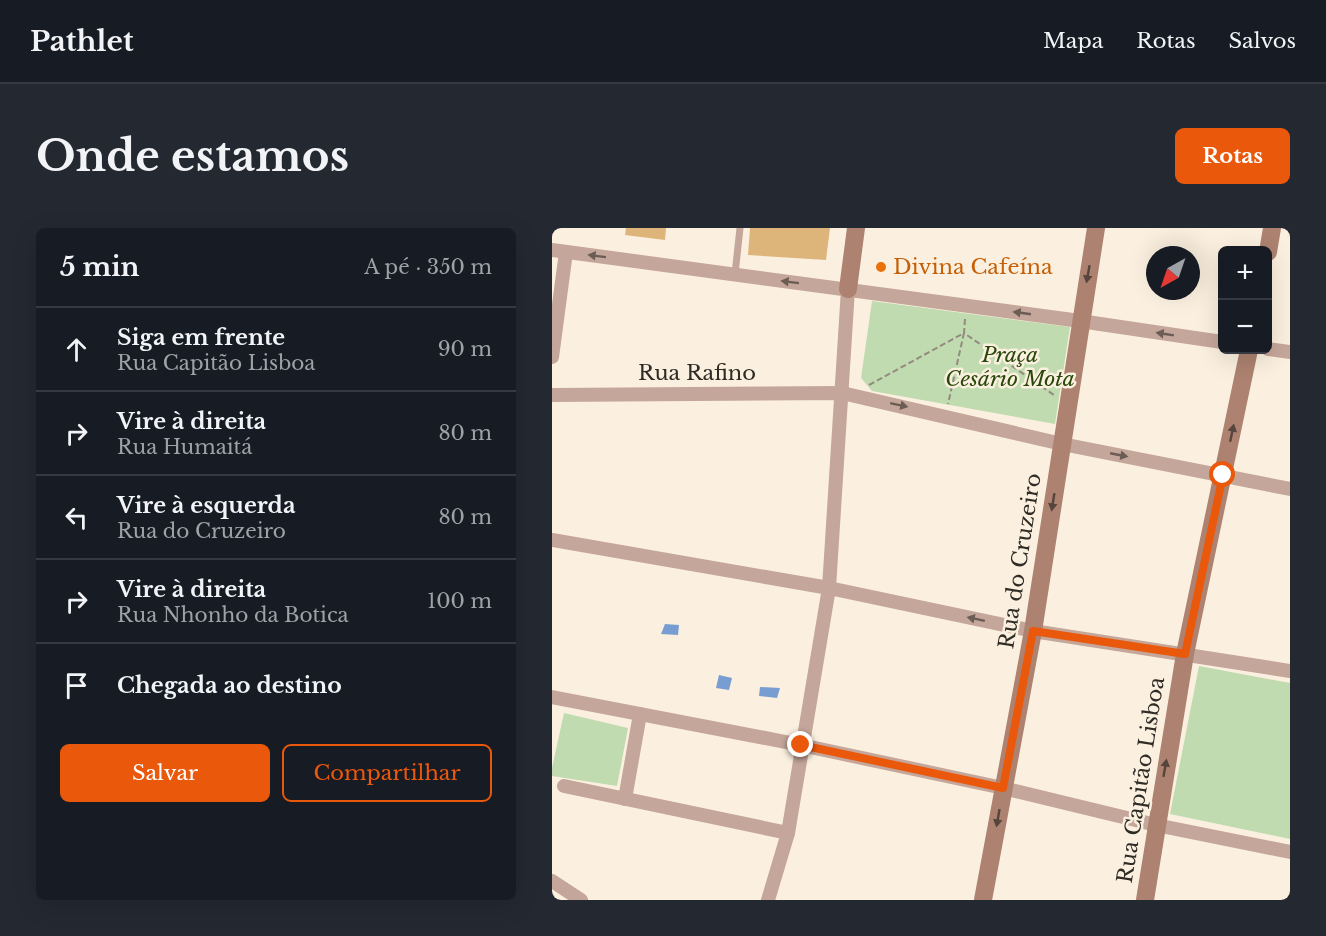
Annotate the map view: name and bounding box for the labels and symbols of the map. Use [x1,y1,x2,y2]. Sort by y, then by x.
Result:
north arrow [1146,246,1200,300]
one-way arrow [587,252,606,261]
place label: Divina Cafeína [893,254,1053,280]
marker: Divina Cafeína [874,260,888,274]
one-way arrow [1083,265,1092,284]
one-way arrow [781,277,800,286]
one-way arrow [1013,308,1032,317]
one-way arrow [1155,329,1174,338]
park label: Praça Cesário Mota [945,342,1075,392]
street label: Rua Rafino [638,360,756,386]
one-way arrow [890,401,908,411]
one-way arrow [1228,423,1237,442]
one-way arrow [1110,451,1129,460]
route start [1209,461,1235,487]
street label: Rua do Cruzeiro [993,471,1047,651]
one-way arrow [1048,493,1057,512]
one-way arrow [966,614,985,623]
street label: Rua Capitão Lisboa [1112,675,1170,885]
route end [787,731,813,757]
one-way arrow [1161,758,1170,777]
one-way arrow [993,809,1002,828]

